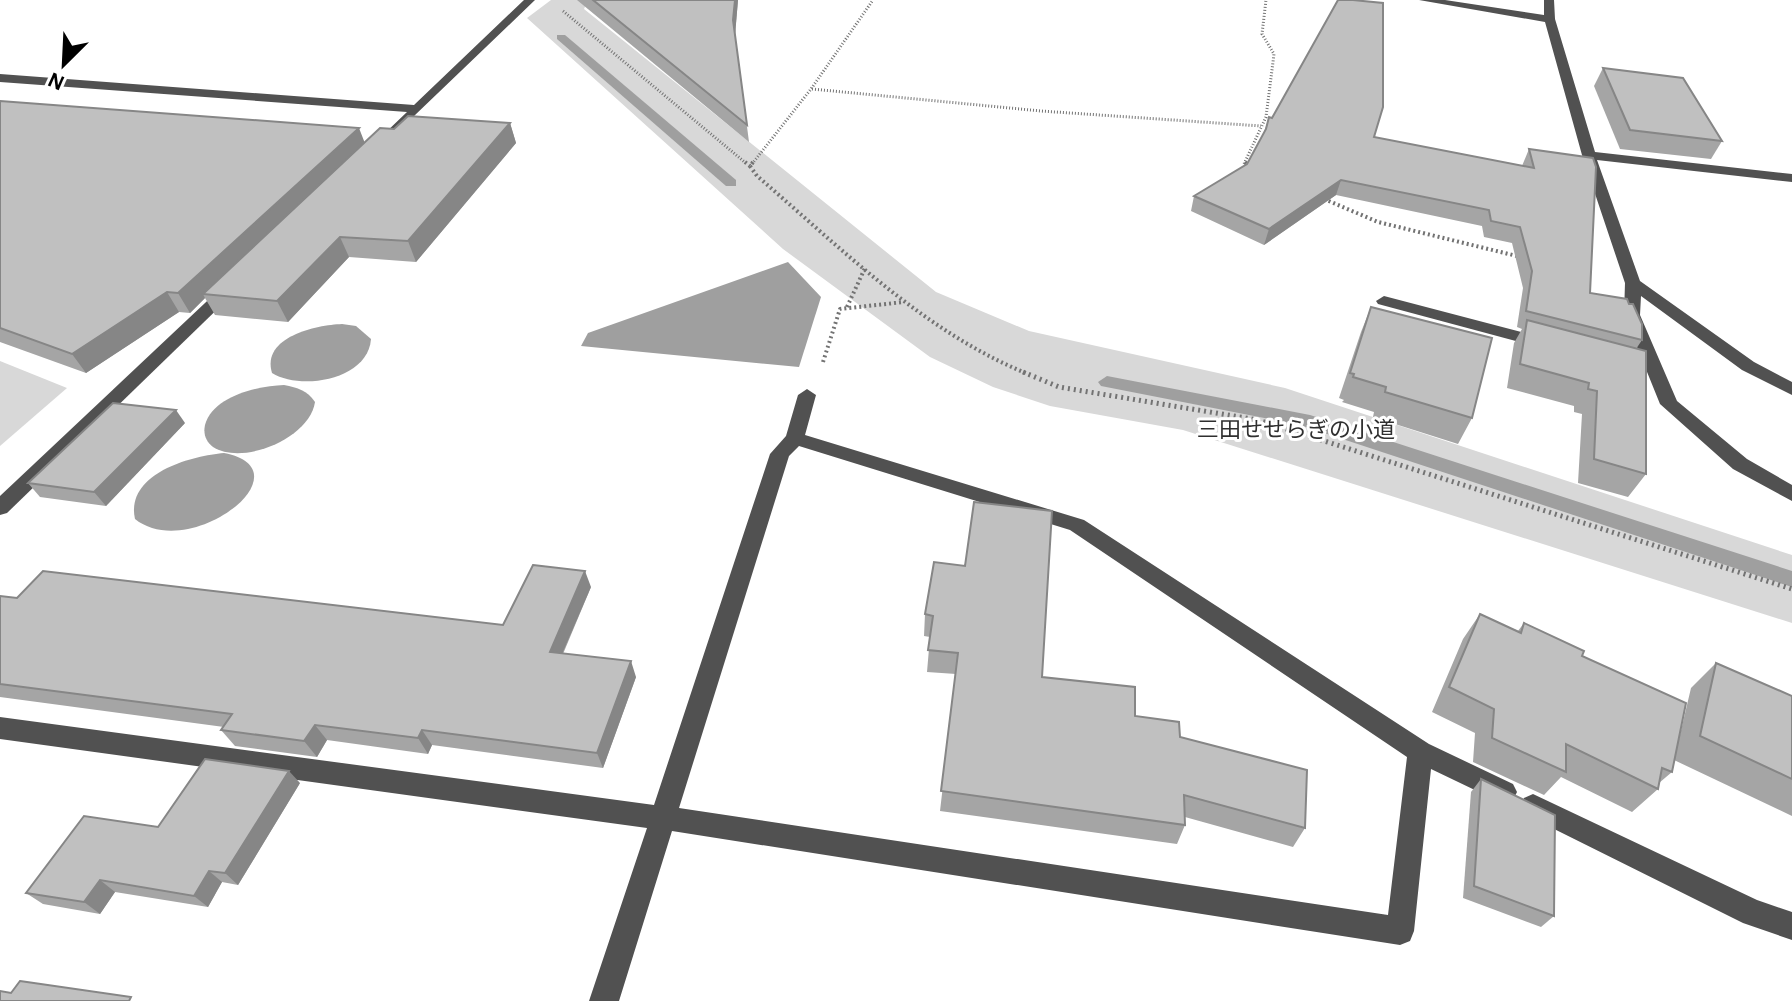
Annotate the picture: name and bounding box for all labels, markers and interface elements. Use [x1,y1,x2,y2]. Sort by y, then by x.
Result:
north arrow [24,24,104,104]
text: N [45,68,68,95]
park label: 三田せせらぎの小道 [1197,418,1395,441]

